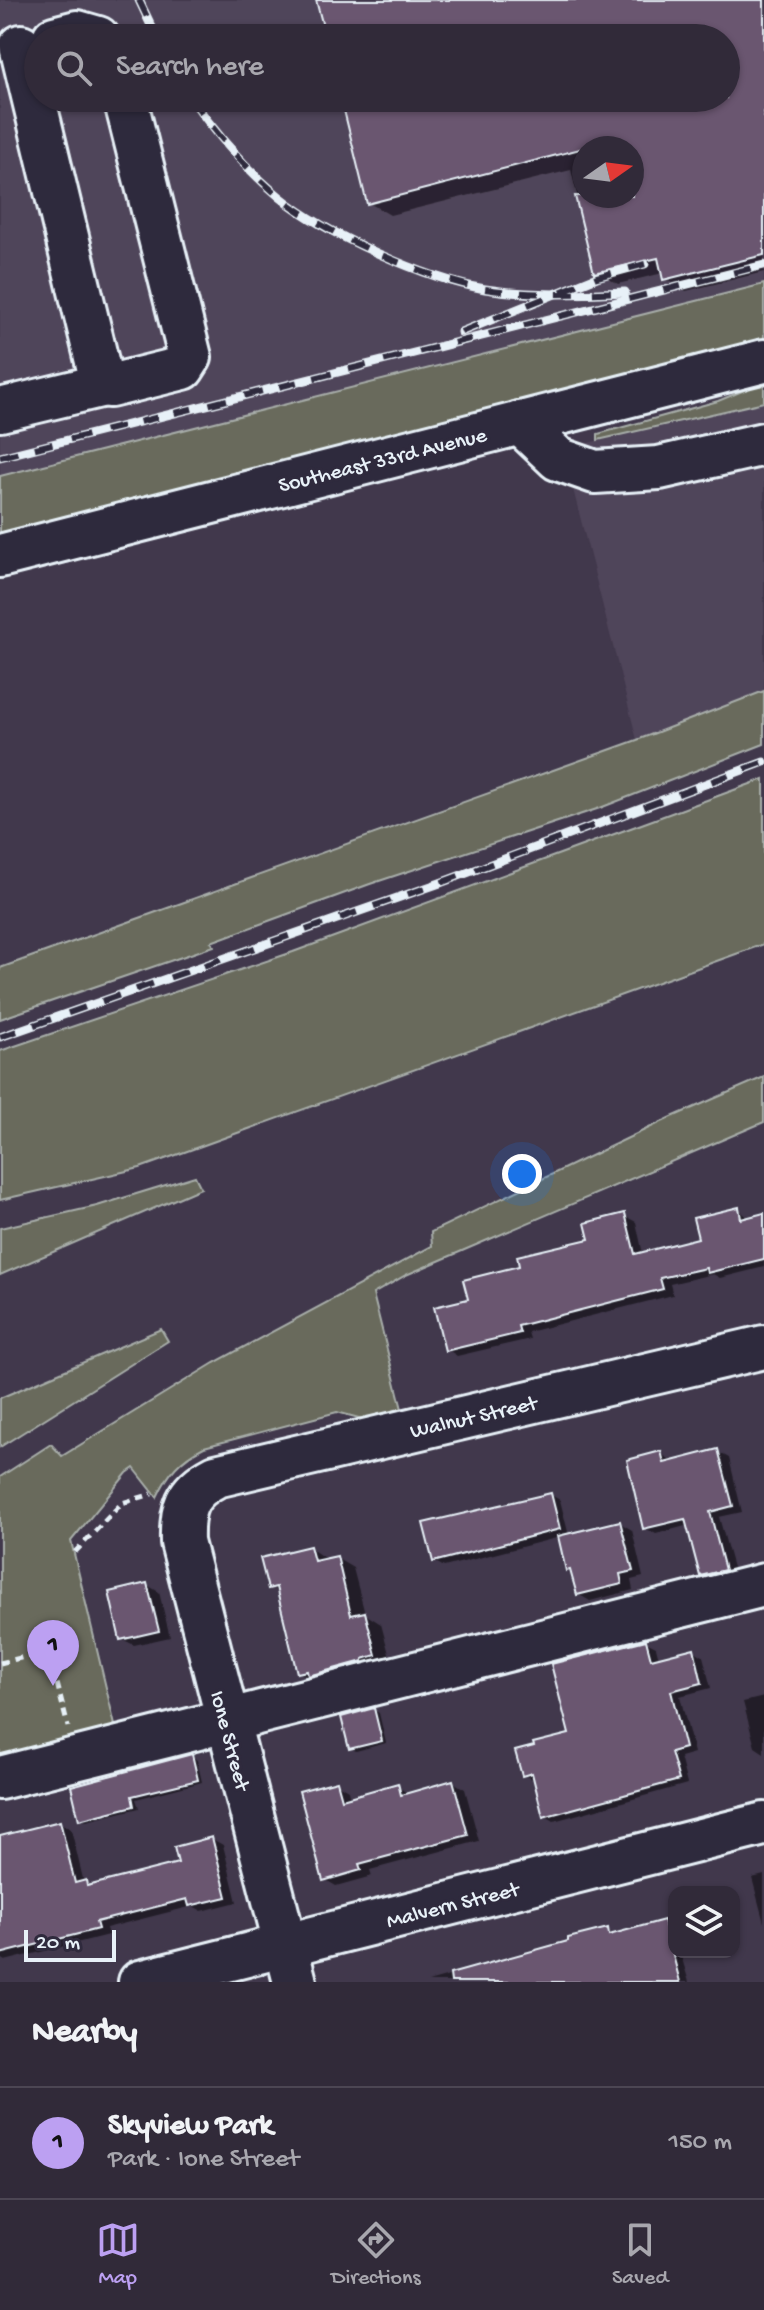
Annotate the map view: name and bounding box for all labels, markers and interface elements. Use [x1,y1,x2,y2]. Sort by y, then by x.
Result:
search box [24,24,740,112]
icon: search [52,46,96,90]
text: Search here [116,51,264,86]
north arrow [572,136,644,208]
street label: Southeast 33rd Avenue [276,423,490,500]
your location [502,1154,542,1194]
street label: Walnut Street [408,1391,542,1446]
pin: 1 [27,1620,79,1686]
street label: Ione Street [202,1688,254,1796]
street label: Malvern Street [384,1877,524,1936]
map controls [668,1886,740,1958]
button: layers [668,1886,740,1958]
scale bar [24,1926,116,1962]
text: 20 m [36,1931,80,1957]
text: Nearby [32,2014,137,2054]
text: Skyview Park [108,2110,273,2145]
text: 1 [53,2128,63,2159]
text: 150 m [668,2128,732,2159]
text: Park · Ione Street [108,2145,299,2176]
tab: Map [96,2218,140,2292]
tab: Directions [331,2218,421,2292]
tab: Saved [612,2218,668,2292]

